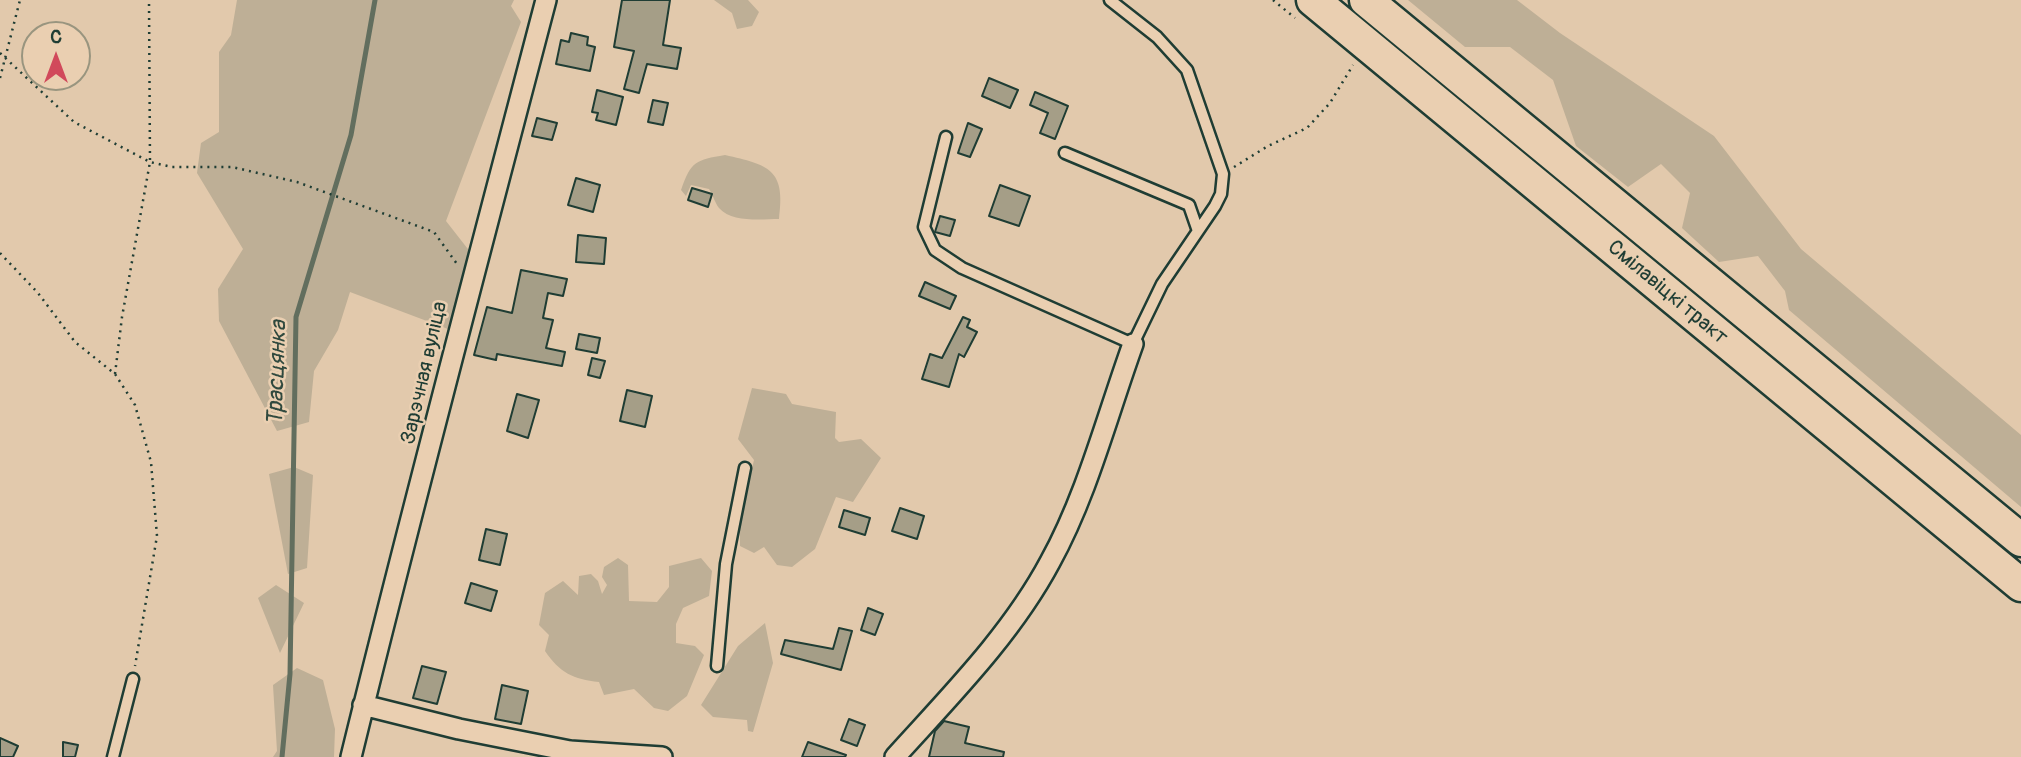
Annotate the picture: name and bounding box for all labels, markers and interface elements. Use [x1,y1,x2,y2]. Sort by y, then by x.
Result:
north arrow [21,21,91,91]
text: С [50,25,62,49]
street label: Смілавіцкі тракт [1602,235,1732,351]
street label: Зарэчная вуліца [396,299,454,447]
water label: Трасцянка [262,320,294,426]

